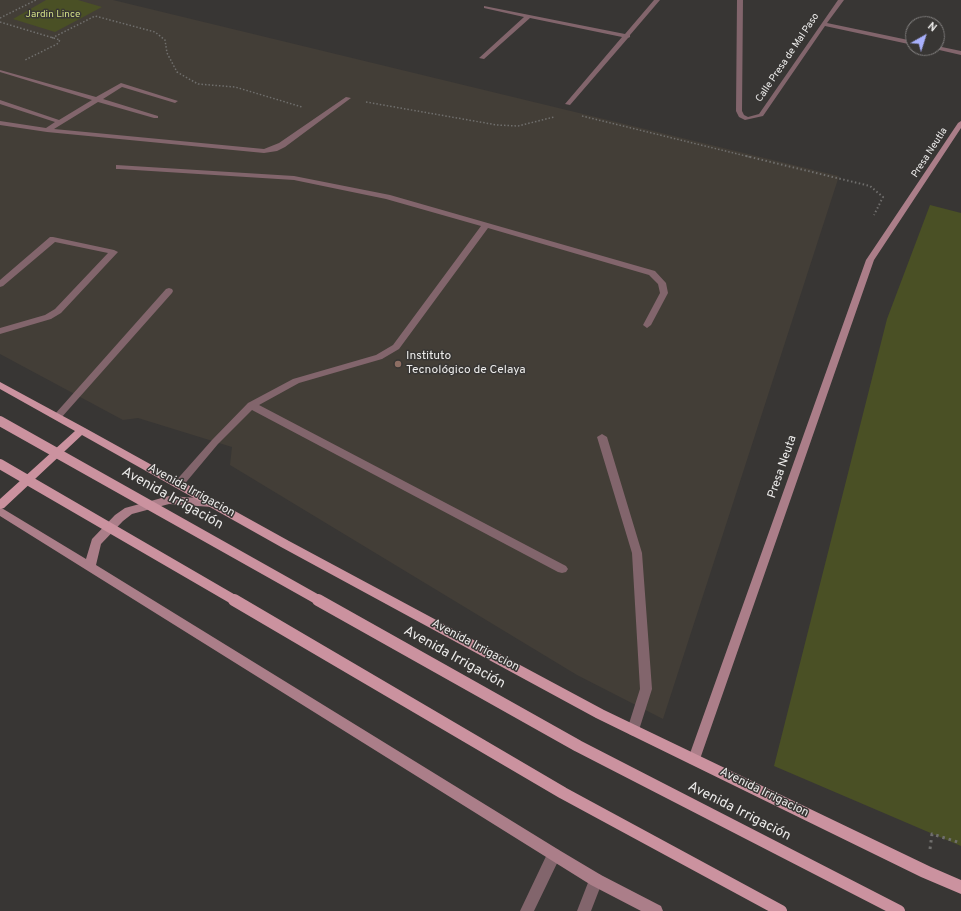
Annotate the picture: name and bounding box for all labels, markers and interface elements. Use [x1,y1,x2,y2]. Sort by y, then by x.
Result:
park label: Jardin Lince [26,9,80,21]
street label: Calle Presa de Mal Paso [754,11,822,105]
north arrow [905,16,945,56]
text: N [924,20,939,35]
street label: Presa Neutla [909,126,951,180]
place label: Instituto Tecnológico de Celaya [406,350,526,378]
marker: Instituto Tecnológico de Celaya [393,359,403,369]
street label: Presa Neuta [766,434,800,500]
street label: Avenida Irrigacion [145,461,237,521]
street label: Avenida Irrigación [118,464,226,534]
street label: Avenida Irrigacion [429,617,521,675]
street label: Avenida Irrigación [400,623,508,693]
street label: Avenida Irrigacion [717,765,811,821]
street label: Avenida Irrigación [685,779,793,845]

